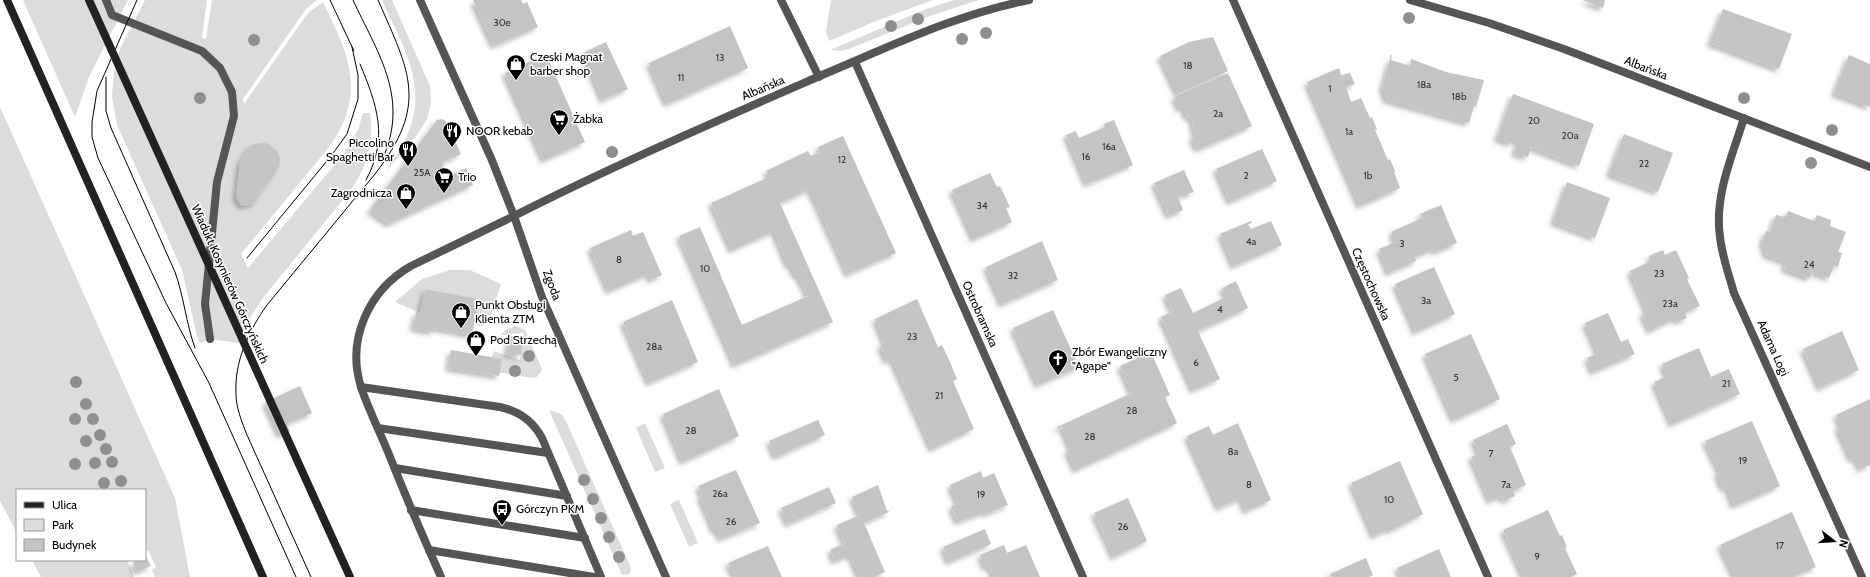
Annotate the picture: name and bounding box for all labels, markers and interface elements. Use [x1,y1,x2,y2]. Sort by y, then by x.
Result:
house number: 30e [493,16,511,29]
place label: Czeski Magnat barber shop [530,49,602,78]
house number: 13 [716,51,724,64]
street label: Albańska [1622,52,1670,83]
shop icon: Czeski Magnat barber shop [505,53,527,81]
house number: 18 [1183,59,1193,72]
house number: 11 [678,71,684,84]
street label: Albańska [739,72,787,103]
house number: 18a [1417,78,1431,91]
house number: 1 [1328,82,1332,95]
house number: 18b [1452,90,1467,103]
house number: 2a [1213,107,1223,120]
supermarket icon: Żabka [548,108,570,136]
place label: Żabka [573,111,603,126]
house number: 20 [1528,114,1540,127]
restaurant icon: NOOR kebab [441,120,463,148]
place label: NOOR kebab [466,123,534,138]
house number: 1a [1345,125,1353,138]
house number: 20a [1561,129,1579,142]
place label: Piccolino Spaghetti Bar [326,135,394,164]
restaurant icon: Piccolino Spaghetti Bar [397,139,419,167]
house number: 16a [1102,140,1116,153]
house number: 16 [1082,150,1091,163]
house number: 12 [838,153,846,166]
house number: 22 [1639,157,1649,170]
house number: 25A [414,166,431,179]
supermarket icon: Trio [433,166,455,194]
place label: Trio [458,169,477,184]
house number: 2 [1243,169,1249,182]
house number: 1b [1364,169,1373,182]
shop icon: Zagrodnicza [395,182,417,210]
place label: Zagrodnicza [331,185,392,200]
house number: 34 [976,199,988,212]
street label: Wiadukt Kosynierów Górczyńskich [189,202,272,366]
house number: 4a [1246,235,1256,248]
house number: 3 [1399,237,1405,250]
street label: Częstochowska [1349,245,1394,323]
house number: 8 [616,253,622,266]
house number: 24 [1803,258,1815,271]
house number: 10 [700,262,710,275]
house number: 23 [1654,267,1664,280]
street label: Zgoda [540,268,565,302]
house number: 32 [1008,269,1018,282]
street label: Ostrobramska [959,278,1002,350]
house number: 3a [1421,294,1431,307]
place label: Punkt Obsługi Klienta ZTM [475,297,546,326]
house number: 23a [1662,297,1678,310]
shop icon: Punkt Obsługi Klienta ZTM [450,301,472,329]
house number: 4 [1217,303,1223,316]
street label: Adama Logi [1754,317,1792,378]
shop icon: Pod Strzechą [465,329,487,357]
house number: 23 [907,330,917,343]
place label: Pod Strzechą [490,332,557,347]
house number: 28a [646,340,662,353]
place label: Zbór Ewangeliczny "Agape" [1072,344,1167,373]
church icon: Zbór Ewangeliczny "Agape" [1047,348,1069,376]
house number: 6 [1193,356,1199,369]
house number: 5 [1453,371,1459,384]
house number: 21 [1722,377,1730,390]
house number: 21 [935,389,943,402]
house number: 28 [1126,404,1138,417]
house number: 28 [685,424,697,437]
house number: 28 [1084,430,1096,443]
house number: 8a [1228,445,1239,458]
house number: 7 [1488,447,1494,460]
house number: 19 [1739,454,1748,467]
house number: 8 [1246,478,1252,491]
house number: 7a [1501,478,1511,491]
house number: 26a [712,487,728,500]
house number: 19 [977,488,986,501]
legend [16,489,146,561]
house number: 10 [1384,493,1394,506]
text: Ulica [52,497,77,512]
bus stop icon: Górczyn PKM [491,498,513,526]
place label: Górczyn PKM [516,501,584,516]
house number: 26 [726,515,737,528]
text: Park [52,517,74,532]
house number: 26 [1118,520,1129,533]
north arrow [1814,521,1854,561]
text: Budynek [52,537,97,552]
text: N [1836,538,1851,550]
house number: 17 [1776,539,1784,552]
house number: 9 [1534,550,1540,563]

